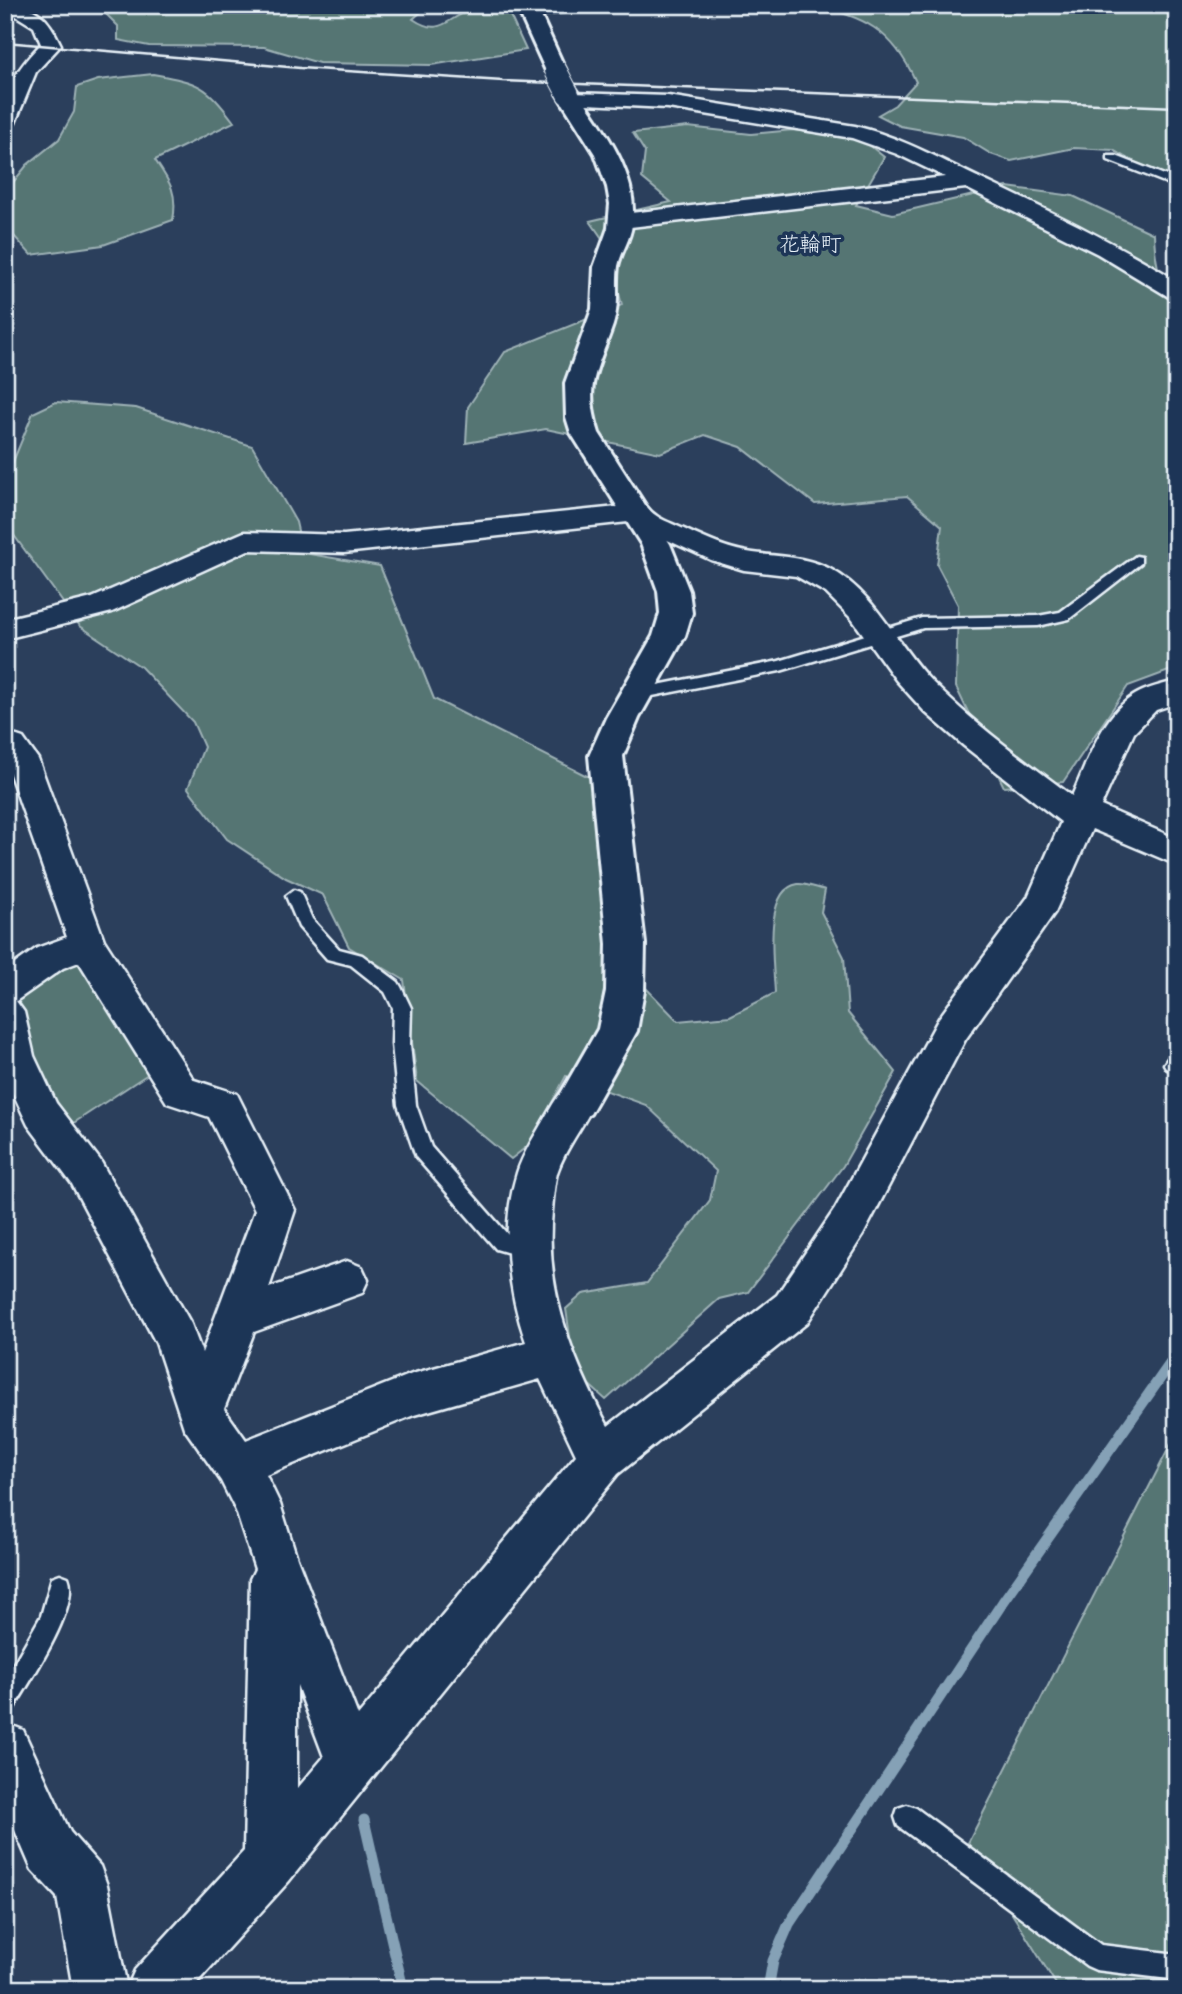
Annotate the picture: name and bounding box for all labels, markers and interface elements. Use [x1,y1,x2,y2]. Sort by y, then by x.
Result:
district label: 花輪町 [779,225,842,263]

